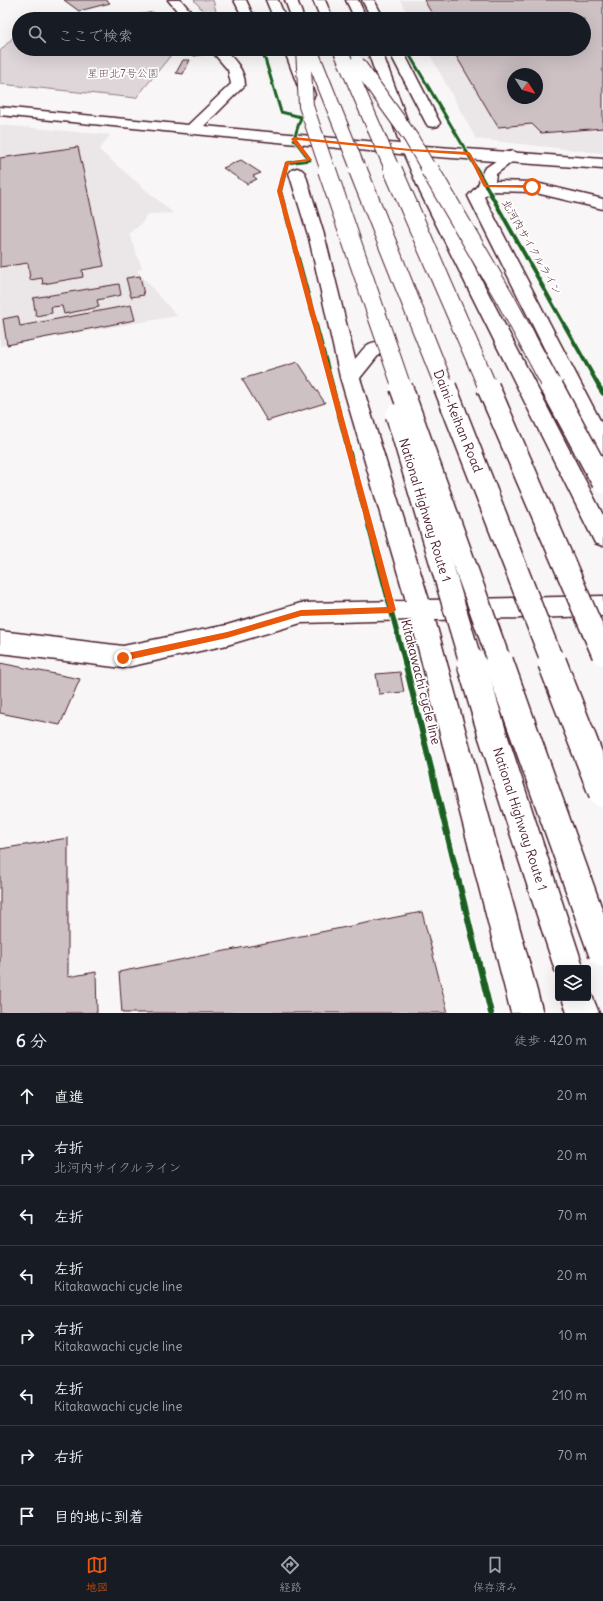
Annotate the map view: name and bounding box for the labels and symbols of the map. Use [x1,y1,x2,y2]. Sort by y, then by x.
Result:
park label: 星田北7号公園 [87,66,159,80]
north arrow [507,68,543,104]
route start [523,178,541,196]
street label: 北河内サイクルライン [499,197,565,297]
street label: Daini-Keihan Road [430,367,486,475]
street label: National Highway Route 1 [395,436,455,584]
street label: Kitakawachi cycle line [397,618,445,746]
route end [114,649,132,667]
street label: National Highway Route 1 [489,745,551,893]

